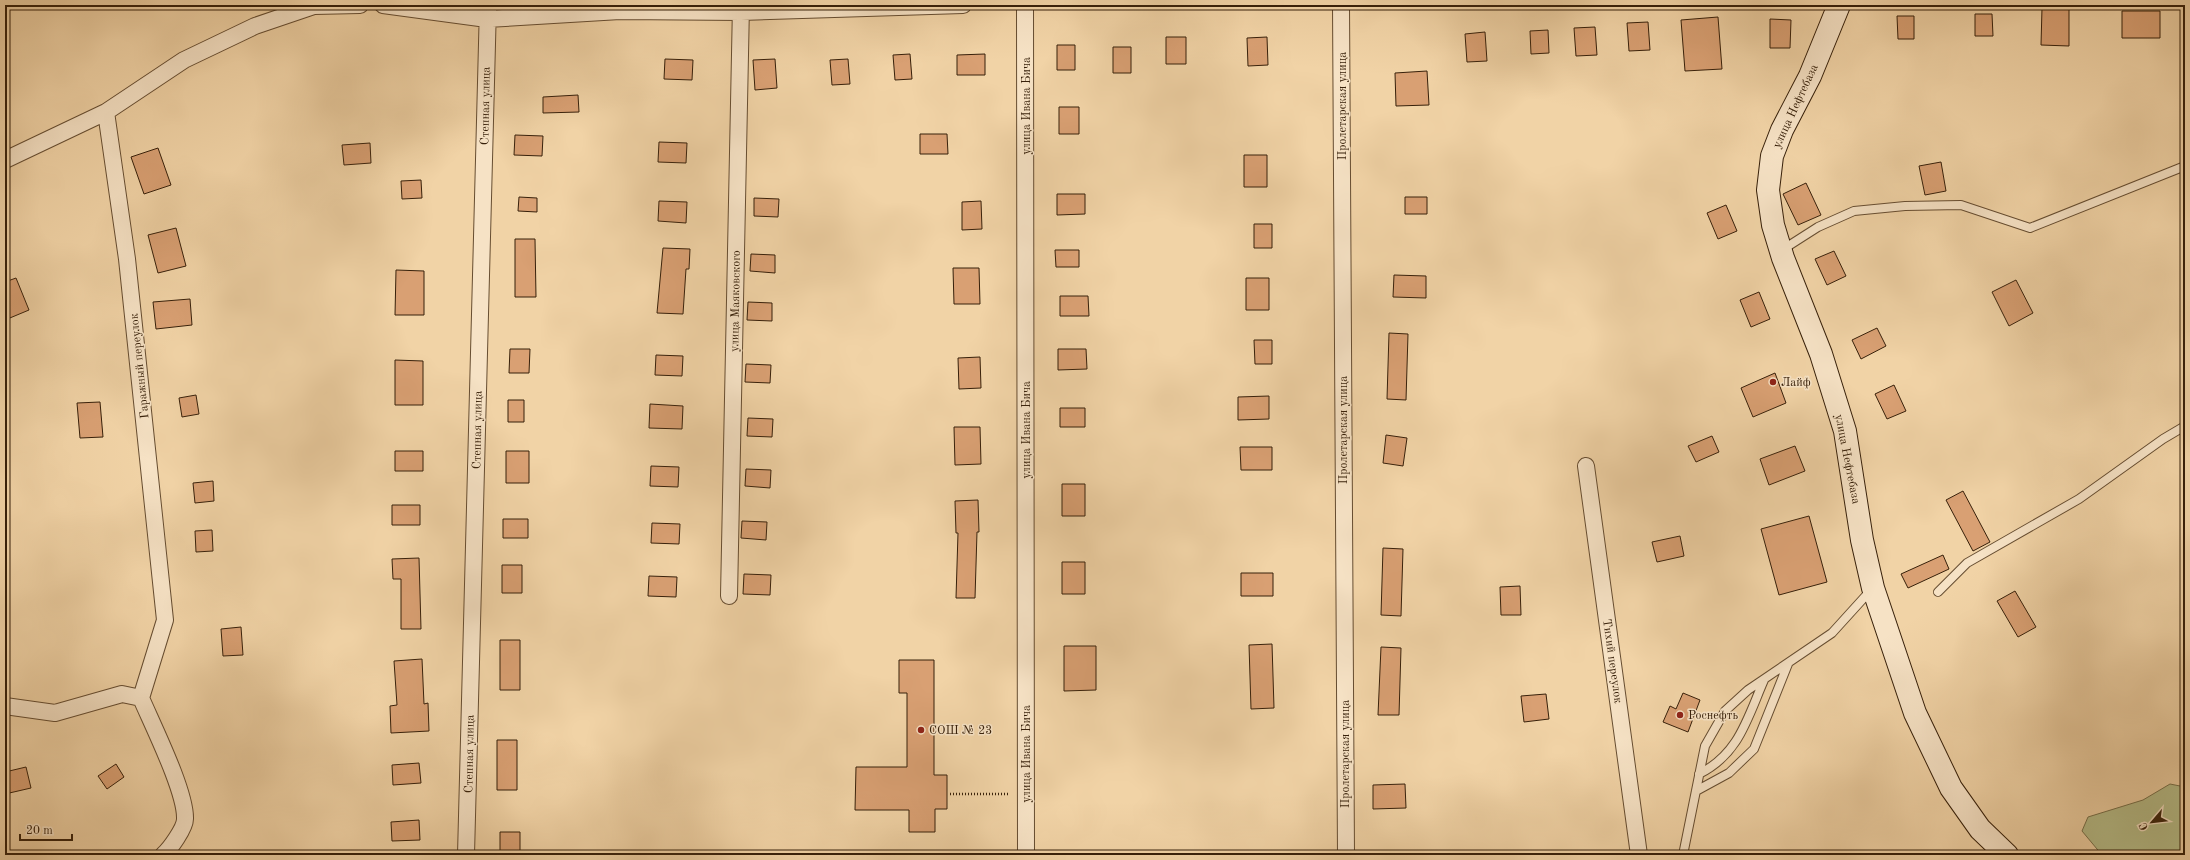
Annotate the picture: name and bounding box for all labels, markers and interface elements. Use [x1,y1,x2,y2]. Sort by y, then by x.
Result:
street label: Пролетарская улица [1337,52,1349,160]
street label: улица Ивана Бича [1021,57,1033,155]
street label: улица Нефтебаза [1771,62,1821,150]
street label: Степная улица [479,67,493,145]
street label: улица Маяковского [729,250,743,352]
street label: Гаражный переулок [129,313,151,419]
street label: Пролетарская улица [1338,376,1350,484]
marker: Лайф [1768,377,1778,387]
place label: Лайф [1781,377,1811,389]
street label: улица Ивана Бича [1021,381,1033,479]
street label: Степная улица [471,391,485,469]
street label: улица Нефтебаза [1832,413,1862,505]
street label: Тихий переулок [1600,618,1624,704]
street label: Пролетарская улица [1340,700,1352,808]
street label: улица Ивана Бича [1021,705,1033,803]
marker: Роснефть [1675,710,1685,720]
place label: Роснефть [1688,710,1738,722]
street label: Степная улица [463,715,477,793]
marker: СОШ № 23 [916,725,926,735]
place label: СОШ № 23 [929,725,992,737]
north arrow [2132,802,2172,842]
scale bar [20,816,72,842]
text: С [2138,820,2151,832]
text: 20 m [26,825,53,837]

